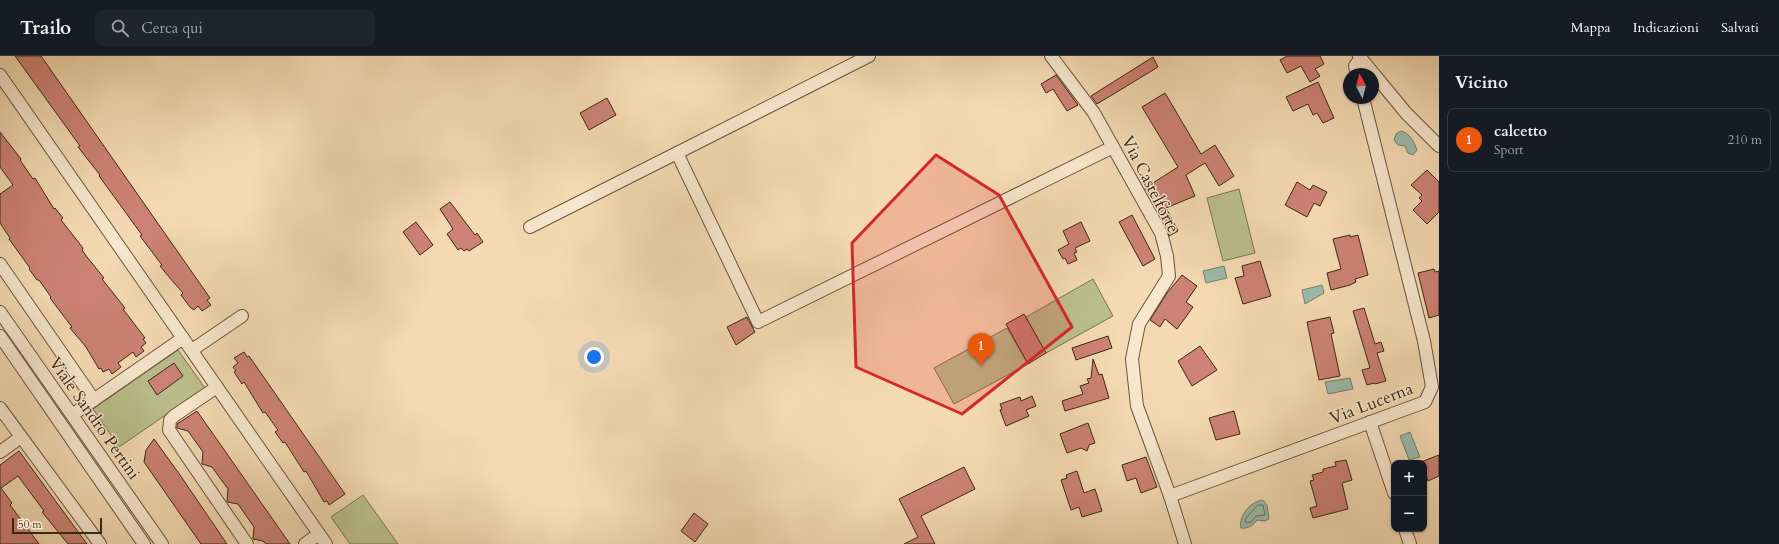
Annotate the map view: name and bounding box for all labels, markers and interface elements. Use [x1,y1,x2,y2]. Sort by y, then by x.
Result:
search box [95,10,375,46]
text: Trailo [20,15,71,41]
icon: search [109,17,131,39]
text: Cerca qui [141,18,203,38]
text: Mappa [1570,18,1611,37]
text: Indicazioni [1633,18,1699,37]
text: Salvati [1721,18,1759,37]
north arrow [1343,68,1379,104]
text: Vicino [1455,71,1508,94]
text: calcetto [1494,121,1547,141]
text: 1 [1466,131,1472,149]
text: 210 m [1728,131,1762,149]
street label: Via Castelforte [1116,132,1185,237]
text: Sport [1494,141,1523,159]
pin: 1 [968,333,994,366]
your location [584,347,604,367]
street label: Viale Sandro Pertini [44,353,146,484]
street label: Via Lucerna [1326,377,1417,430]
map controls [1391,460,1427,532]
button: + [1391,460,1427,496]
button: − [1391,496,1427,532]
scale bar [12,516,102,535]
text: 50 m [18,517,42,532]

